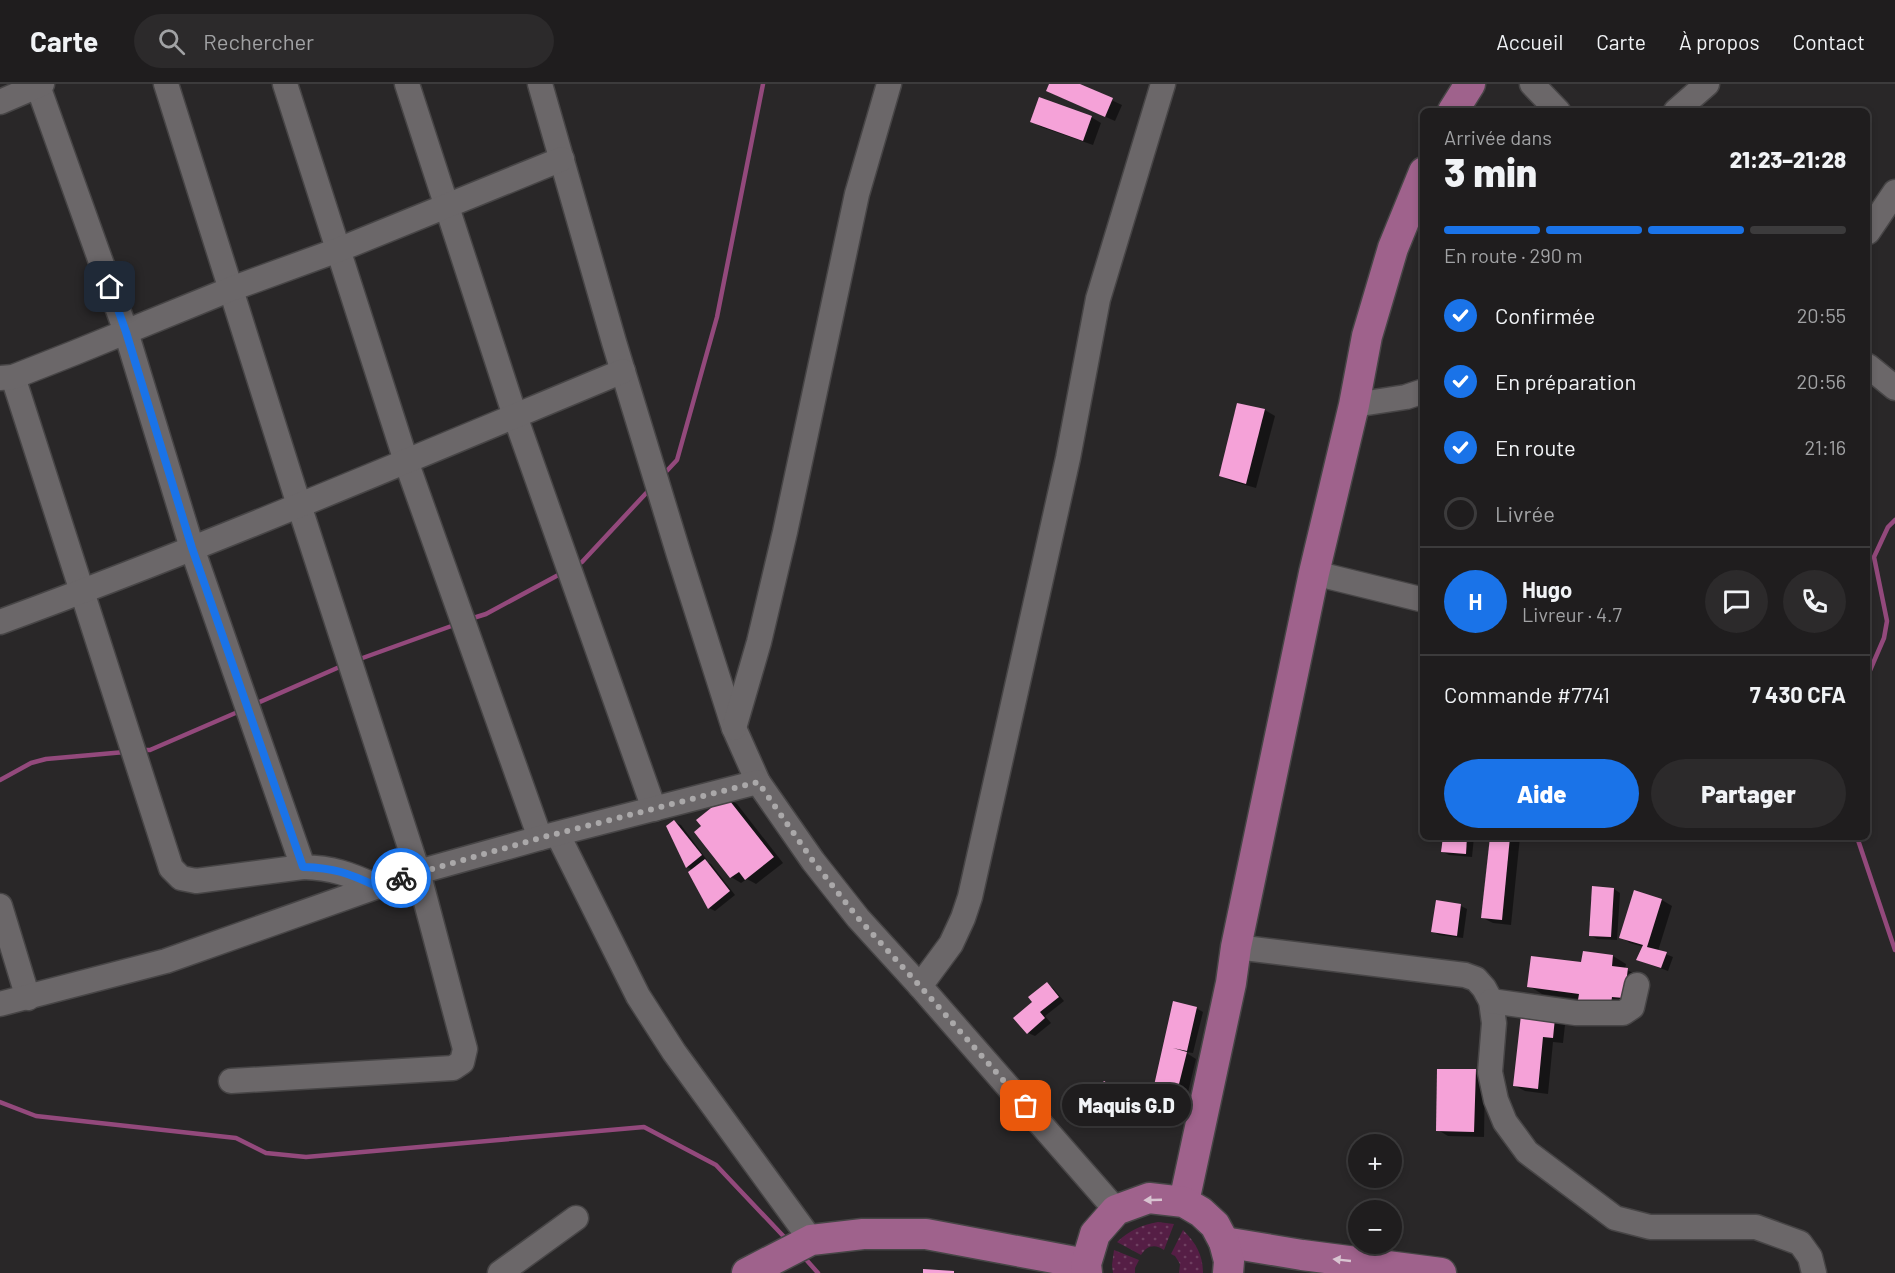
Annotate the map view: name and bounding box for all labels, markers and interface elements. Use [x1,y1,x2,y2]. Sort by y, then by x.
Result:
search box [134,14,554,68]
text: Carte [30,24,98,58]
icon: search [155,25,188,58]
text: Rechercher [203,28,314,54]
text: Accueil [1496,29,1563,54]
text: Carte [1596,29,1646,54]
text: À propos [1679,29,1760,54]
text: Contact [1793,29,1865,54]
text: Arrivée dans [1444,125,1552,149]
text: 21:23–21:28 [1730,146,1846,172]
text: 3 min [1444,148,1537,195]
text: En route · 290 m [1444,243,1583,267]
pin [84,261,135,312]
icon: home [93,270,126,303]
icon: check [1444,299,1477,332]
text: Confirmée [1495,302,1595,328]
text: 20:55 [1797,303,1846,327]
icon: check [1444,365,1477,398]
text: En préparation [1495,368,1636,394]
text: 20:56 [1797,369,1846,393]
icon: check [1444,431,1477,464]
text: En route [1495,434,1576,460]
text: 21:16 [1804,435,1846,459]
text: Livrée [1495,500,1555,526]
button: chat [1705,570,1768,633]
button: phone [1783,570,1846,633]
text: Hugo [1522,576,1572,602]
text: H [1469,588,1482,614]
text: Livreur · 4.7 [1522,602,1622,626]
text: Commande #7741 [1444,681,1610,707]
text: 7 430 CFA [1750,681,1846,707]
button: Aide [1444,759,1639,828]
button: Partager [1651,759,1846,828]
courier [371,848,431,908]
icon: bike [385,862,418,895]
pin [1000,1080,1051,1131]
callout: Maquis G.D [1062,1085,1191,1127]
icon: bag [1009,1089,1042,1122]
text: Maquis G.D [1078,1093,1175,1117]
map controls [1348,1134,1402,1254]
button: + [1348,1134,1402,1188]
one-way arrow [1143,1195,1162,1204]
button: − [1348,1200,1402,1254]
one-way arrow [1332,1255,1351,1265]

